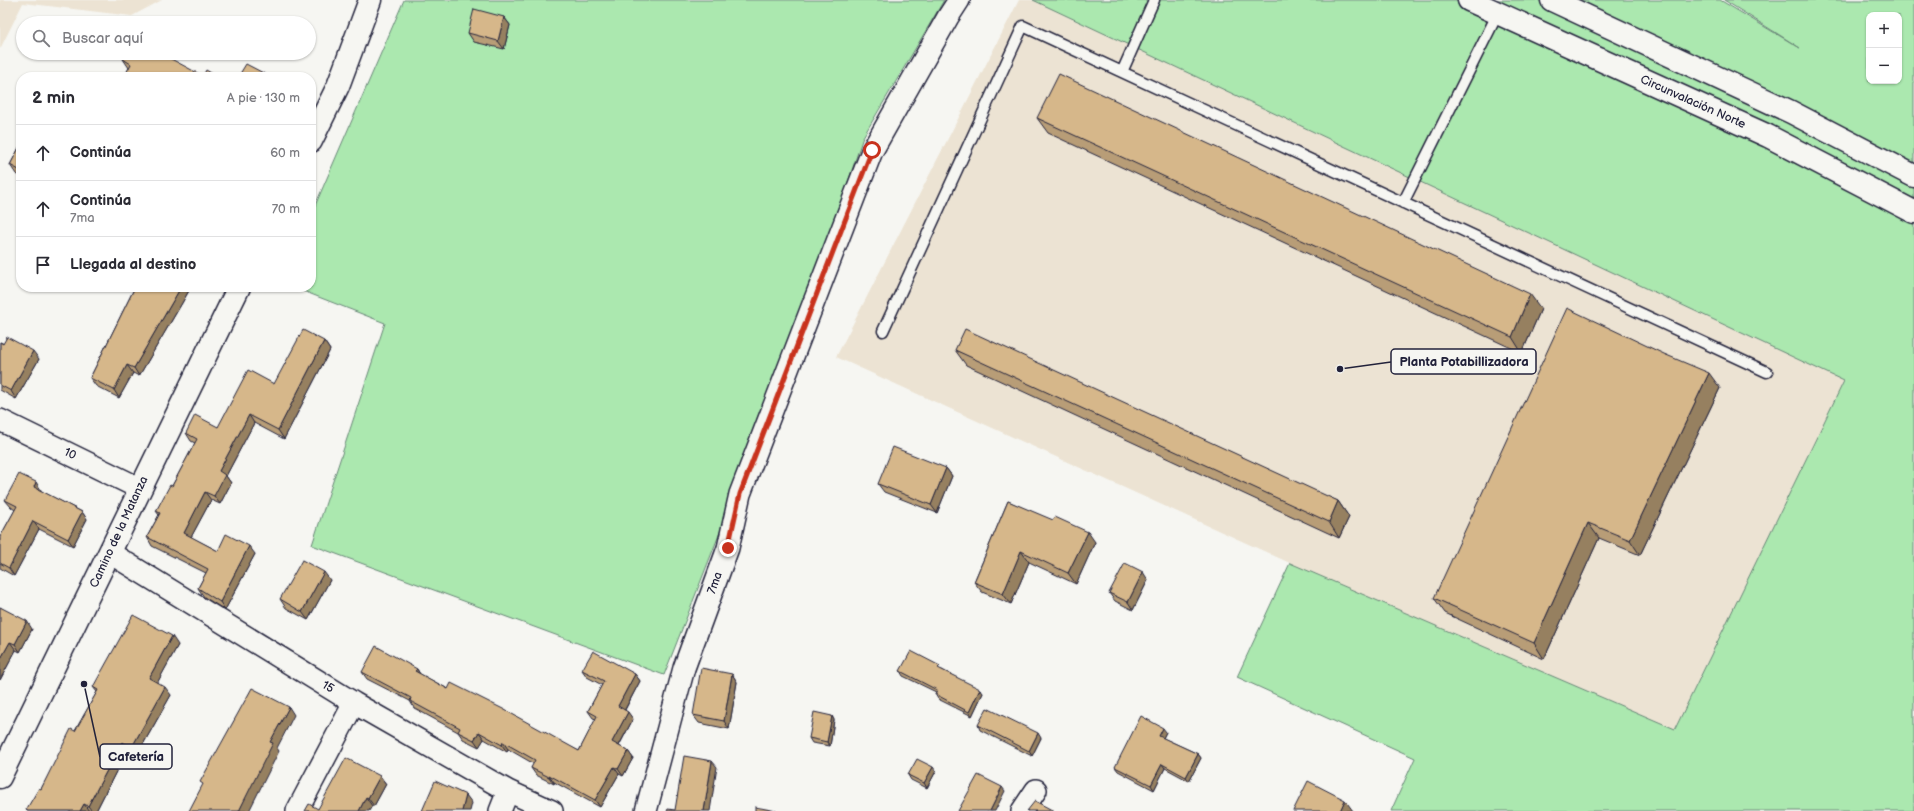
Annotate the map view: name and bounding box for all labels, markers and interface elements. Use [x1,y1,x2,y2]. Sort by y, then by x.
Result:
map controls [1866,12,1902,84]
button: + [1866,12,1902,48]
search box [16,16,316,60]
icon: search [30,27,52,49]
text: Buscar aquí [62,29,143,48]
button: − [1866,48,1902,84]
street label: Circunvalación Norte [1638,72,1748,132]
text: 2 min [32,88,75,108]
text: A pie · 130 m [227,90,300,106]
route start [863,141,881,159]
icon: ahead [32,142,54,164]
text: Continúa [70,143,131,162]
text: 60 m [270,145,300,161]
text: Continúa [70,191,131,210]
icon: ahead [32,198,54,220]
text: 70 m [272,201,300,217]
text: 7ma [70,210,95,226]
icon: arrive [32,254,54,276]
text: Llegada al destino [70,255,196,274]
callout: Planta Potabillizadora [1391,349,1536,374]
text: Planta Potabillizadora [1399,354,1529,370]
street label: 10 [61,445,79,463]
street label: Camino de la Matanza [87,474,151,590]
route end [719,539,737,557]
street label: 7ma [704,570,726,596]
street label: 15 [319,678,337,696]
callout: Cafetería [100,744,172,769]
text: Cafetería [108,749,164,765]

